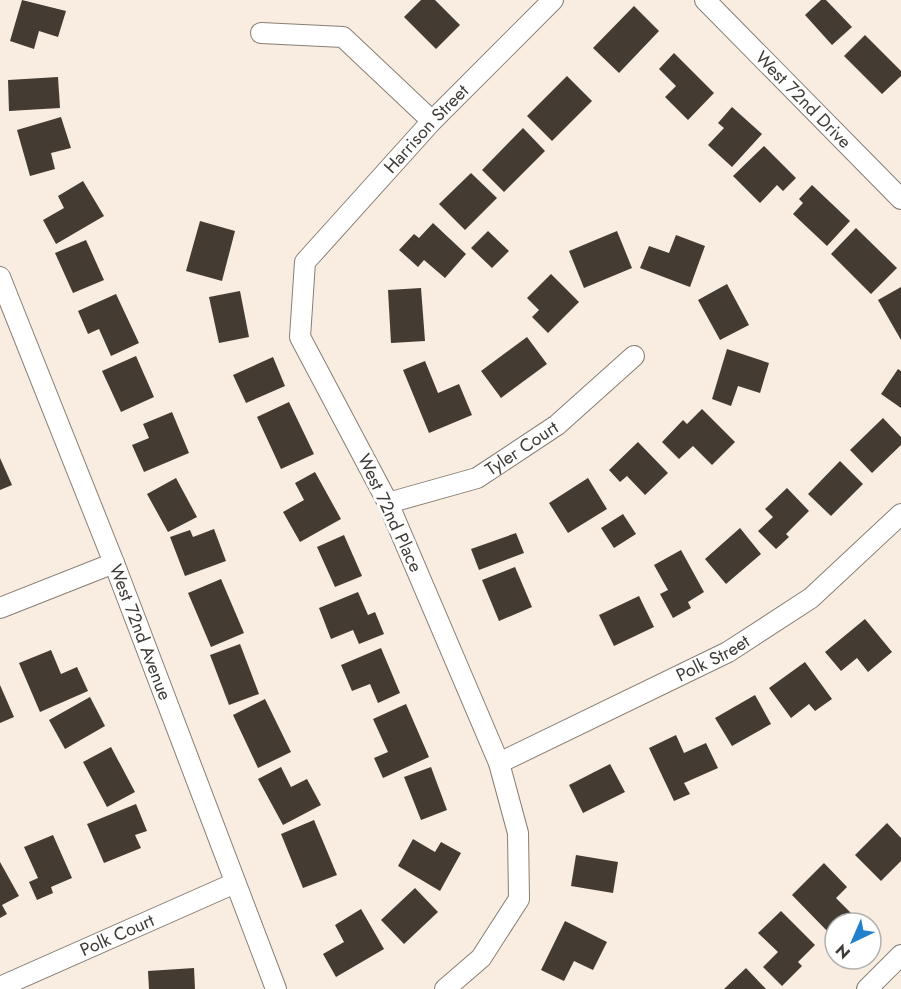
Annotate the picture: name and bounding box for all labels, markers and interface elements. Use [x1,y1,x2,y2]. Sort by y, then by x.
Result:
street label: West 72nd Drive [749,45,857,154]
street label: Harrison Street [378,78,475,179]
street label: Tyler Court [480,414,564,482]
street label: West 72nd Place [351,450,429,576]
street label: West 72nd Avenue [103,561,178,704]
street label: Polk Street [672,628,755,688]
street label: Polk Court [76,907,159,963]
north arrow [823,911,883,971]
text: N [830,939,855,964]

